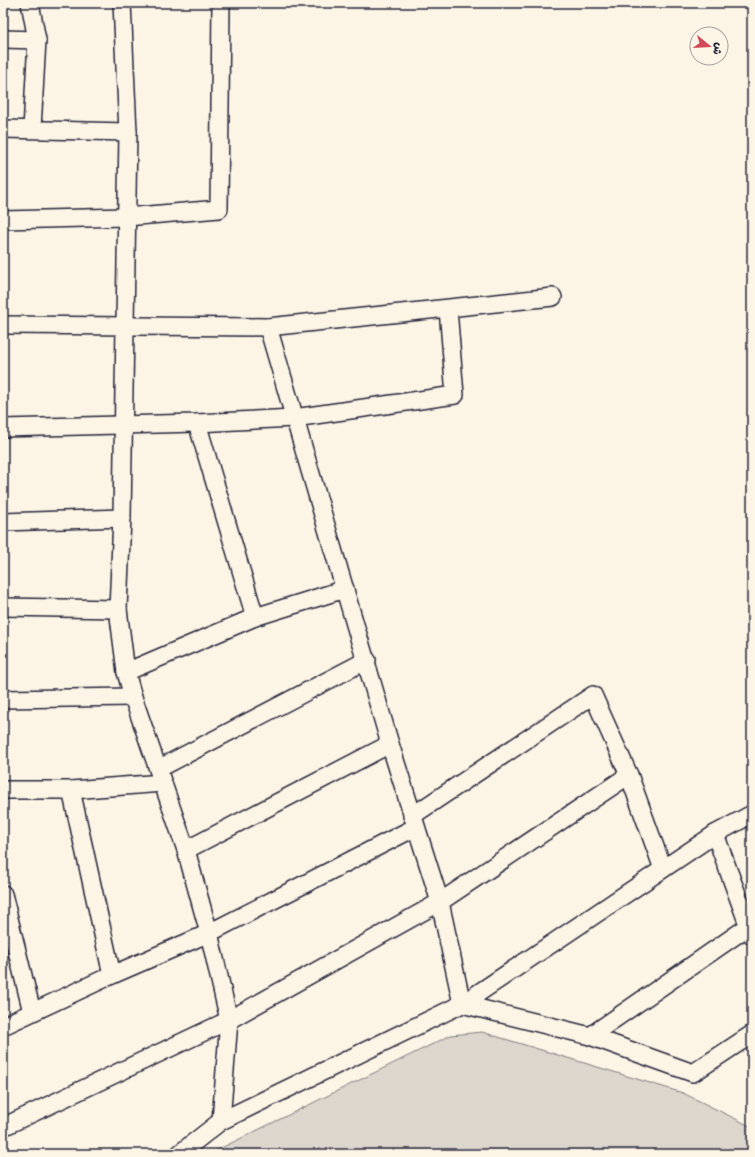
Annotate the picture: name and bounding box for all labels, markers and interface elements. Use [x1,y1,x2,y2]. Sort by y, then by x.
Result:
north arrow [689,26,729,66]
text: ش [710,41,727,57]

